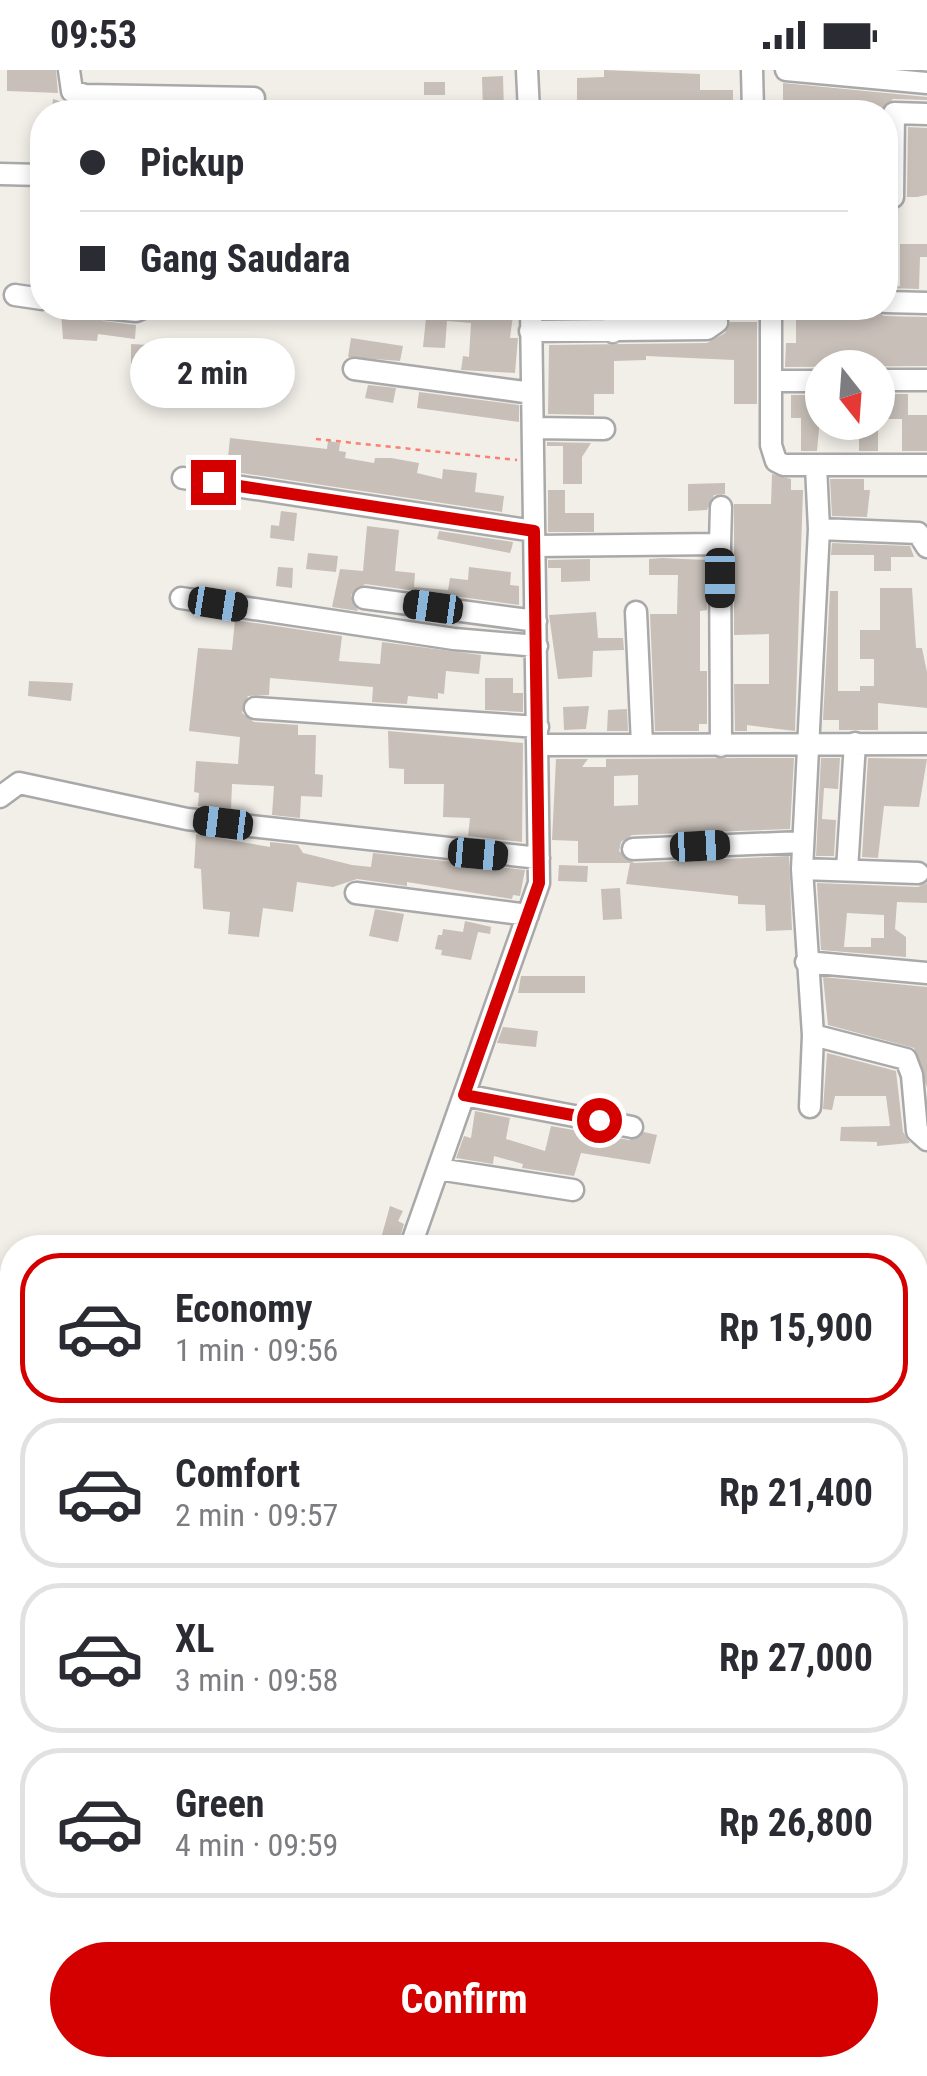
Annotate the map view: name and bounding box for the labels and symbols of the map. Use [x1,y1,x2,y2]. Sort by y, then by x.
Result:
callout: 2 min [130,337,296,407]
north arrow [805,350,895,440]
route end [191,460,236,505]
car [705,548,735,608]
car [186,584,250,624]
car [401,588,465,626]
car [191,804,255,842]
car [669,829,731,863]
car [447,836,509,872]
route start [577,1098,622,1143]

